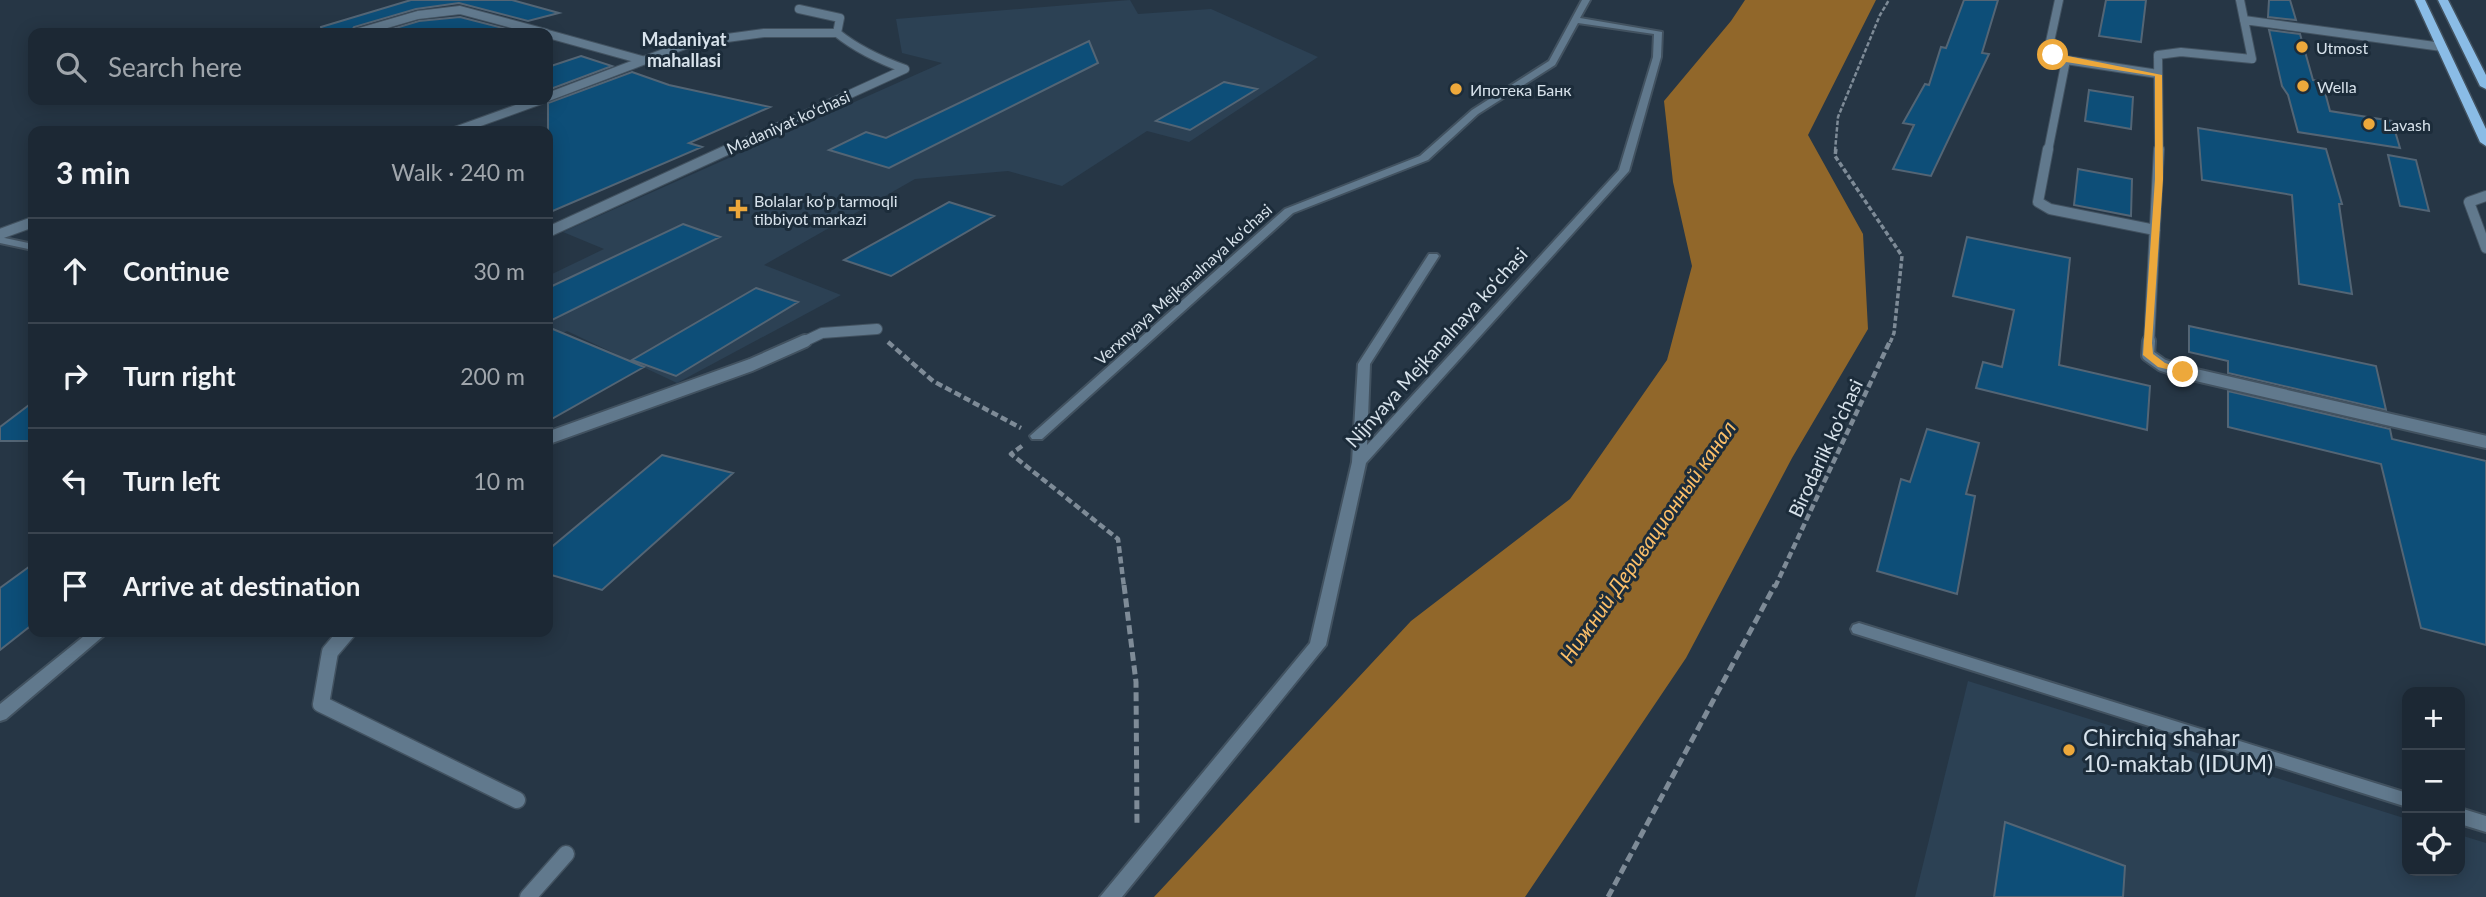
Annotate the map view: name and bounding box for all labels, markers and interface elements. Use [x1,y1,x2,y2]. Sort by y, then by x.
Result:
search box [28,28,553,105]
district label: Madaniyat mahallasi [642,28,727,71]
place label: Utmost [2316,38,2368,57]
route start [2037,39,2068,70]
marker: Utmost [2294,39,2310,55]
icon: search [52,48,90,86]
text: Search here [108,51,242,83]
place label: Wella [2317,77,2357,96]
marker: Wella [2295,78,2311,94]
place label: Ипотека Банк [1470,80,1572,99]
marker: Ипотека Банк [1448,81,1464,97]
street label: Madaniyat ko‘chasi [724,86,852,158]
place label: Lavash [2383,115,2431,134]
marker: Lavash [2361,116,2377,132]
text: 3 min [56,154,130,190]
text: Walk · 240 m [391,158,525,186]
place label: Bolalar ko‘p tarmoqli tibbiyot markazi [754,191,898,228]
marker: Bolalar ko‘p tarmoqli tibbiyot markazi [728,199,748,219]
street label: Verxnyaya Mejkanalnaya ko‘chasi [1091,199,1275,369]
street label: Nijnyaya Mejkanalnaya ko‘chasi [1340,242,1532,452]
icon: ahead [56,252,94,290]
text: Continue [123,255,229,287]
text: 30 m [474,257,525,285]
route end [2167,356,2198,387]
icon: right [56,357,94,395]
text: Turn right [123,360,236,392]
text: 200 m [460,362,525,390]
street label: Birodarlik ko'chasi [1783,375,1867,521]
water label: Нижний Деривационный канал [1554,415,1740,667]
icon: left [56,462,94,500]
text: Turn left [123,465,220,497]
text: 10 m [474,467,525,495]
icon: arrive [56,567,94,605]
text: Arrive at destination [123,570,360,602]
map controls [2402,687,2465,876]
button: + [2402,687,2465,750]
place label: Chirchiq shahar 10-maktab (IDUM) [2083,723,2273,777]
marker: Chirchiq shahar 10-maktab (IDUM) [2061,742,2077,758]
button: − [2402,750,2465,813]
button: locate [2402,813,2465,876]

